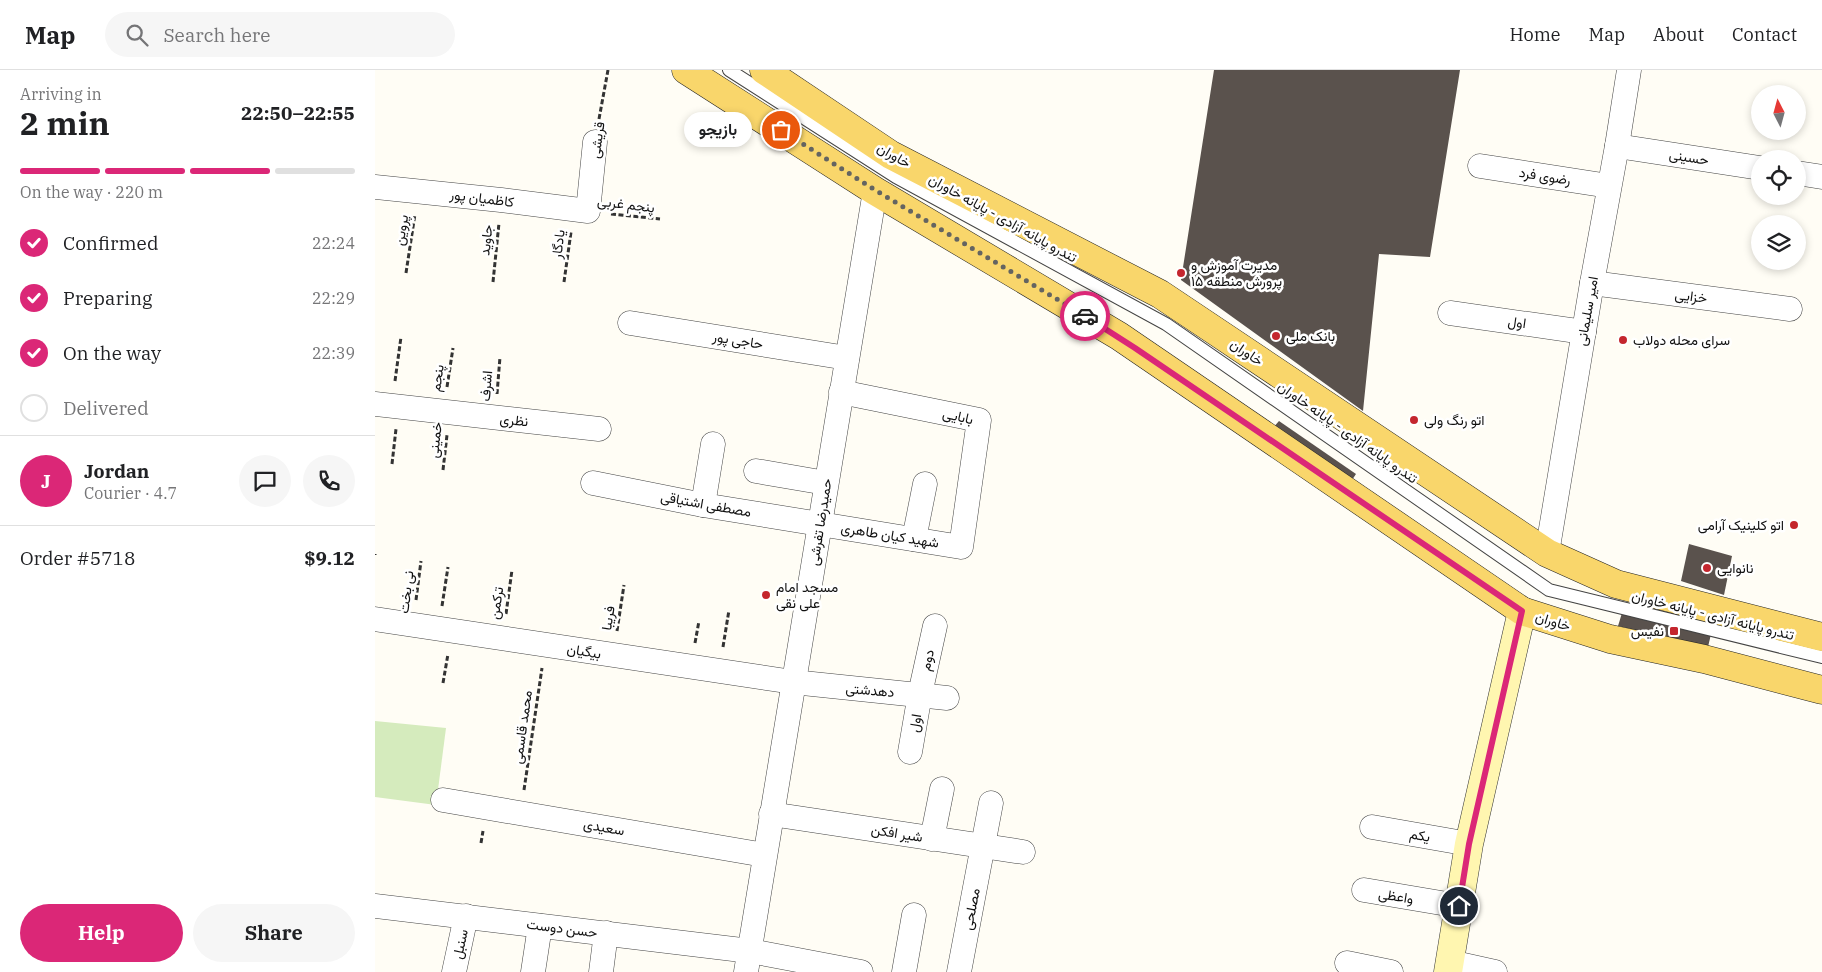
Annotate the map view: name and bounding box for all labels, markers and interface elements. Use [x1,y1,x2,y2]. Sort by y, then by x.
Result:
search box [105,12,455,57]
text: Map [25,19,75,51]
icon: search [123,21,151,49]
text: Search here [163,23,270,47]
text: Home [1509,23,1561,46]
text: Map [1589,23,1625,46]
text: About [1653,23,1704,46]
text: Contact [1732,23,1797,46]
text: Arriving in [20,84,102,104]
north arrow [1751,85,1806,140]
map controls [1751,85,1806,270]
text: 22:50–22:55 [241,101,355,125]
text: 2 min [20,102,110,144]
pin [760,109,802,151]
callout: بازیجو [683,112,751,148]
icon: bag [767,116,795,144]
text: بازیجو [699,119,737,139]
street label: قریشی [586,120,608,160]
street label: خاوران [874,138,914,172]
street label: حسینی [1668,145,1710,169]
button: locate [1751,150,1806,205]
street label: رضوی فرد [1518,163,1572,189]
street label: تندرو پایانه آزادی - پایانه خاوران [925,170,1081,267]
text: On the way · 220 m [20,182,163,202]
street label: کاظمیان پور [448,185,515,212]
street label: پنجم غربی [596,192,656,217]
street label: پروین [390,213,413,247]
button: layers [1751,215,1806,270]
street label: جاوید [475,224,497,256]
street label: یادگار [547,228,569,261]
icon: check [20,229,48,257]
text: Confirmed [63,231,158,255]
text: 22:24 [312,233,355,253]
place label: مدیرت آموزش و پرورش منطقه ۱۵ [1191,256,1282,291]
marker: مدیرت آموزش و پرورش منطقه ۱۵ [1175,267,1187,279]
street label: امیر سلیمانی [1572,275,1602,347]
icon: check [20,284,48,312]
street label: خزایی [1674,285,1708,307]
text: Preparing [63,286,152,310]
text: 22:29 [312,288,355,308]
courier [1060,291,1110,341]
icon: car [1071,302,1099,330]
street label: اول [1506,312,1527,333]
street label: حاجی پور [710,327,765,354]
place label: بانک ملی [1286,327,1335,345]
marker: بانک ملی [1270,330,1282,342]
place label: سرای محله دولاب [1633,331,1730,349]
marker: سرای محله دولاب [1617,334,1629,346]
street label: خاوران [1227,335,1267,369]
icon: check [20,339,48,367]
text: On the way [63,341,161,365]
text: 22:39 [312,343,355,363]
street label: پنجم [426,363,449,393]
street label: اشرف [476,370,496,402]
street label: تندرو پایانه آزادی - پایانه خاوران [1274,377,1422,488]
text: Delivered [63,396,149,420]
street label: بابایی [941,404,975,428]
street label: نظری [499,410,529,430]
place label: اتو رنگ ولی [1424,411,1485,429]
marker: اتو رنگ ولی [1408,414,1420,426]
street label: خمینی [424,421,446,459]
button: chat [239,455,291,507]
button: phone [303,455,355,507]
text: Jordan [84,459,149,483]
text: J [41,469,51,493]
street label: حمیدرضا تفرشی [804,477,836,567]
text: Courier · 4.7 [84,483,177,503]
street label: مصطفی اشتیاقی [659,487,753,521]
place label: اتو کلینیک آرامی [1698,516,1784,534]
street label: شهید کیان طاهری [840,518,940,552]
marker: اتو کلینیک آرامی [1788,519,1800,531]
text: Order #5718 [20,546,135,570]
text: $9.12 [304,546,355,570]
place label: نانوایی [1717,559,1753,577]
marker: نانوایی [1701,562,1713,574]
street label: نی بخت [394,570,418,614]
place label: مسجد امام علی نقی [776,578,838,612]
street label: ترکمن [485,586,507,620]
street label: تندرو پایانه آزادی - پایانه خاوران [1630,586,1796,645]
marker: مسجد امام علی نقی [760,589,772,601]
street label: فریبا [597,604,619,632]
street label: خاوران [1533,607,1573,635]
place label: نفیس [1631,622,1664,640]
marker: نفیس [1668,625,1680,637]
street label: بیگیان [566,639,602,663]
street label: دوم [916,647,938,672]
street label: دهدشتی [845,679,895,701]
street label: محمد قاسمی [508,689,536,765]
street label: اول [905,712,926,734]
street label: سعیدی [582,815,626,839]
street label: شیر افکن [870,820,924,846]
street label: یکم [1408,824,1432,846]
street label: واعظی [1377,884,1415,908]
pin [1438,885,1480,927]
street label: مصلحی [958,886,984,932]
icon: home [1445,892,1473,920]
button: Help [20,904,183,962]
button: Share [193,904,355,962]
street label: حسن دوست [525,915,599,941]
street label: سنبل [448,927,472,961]

